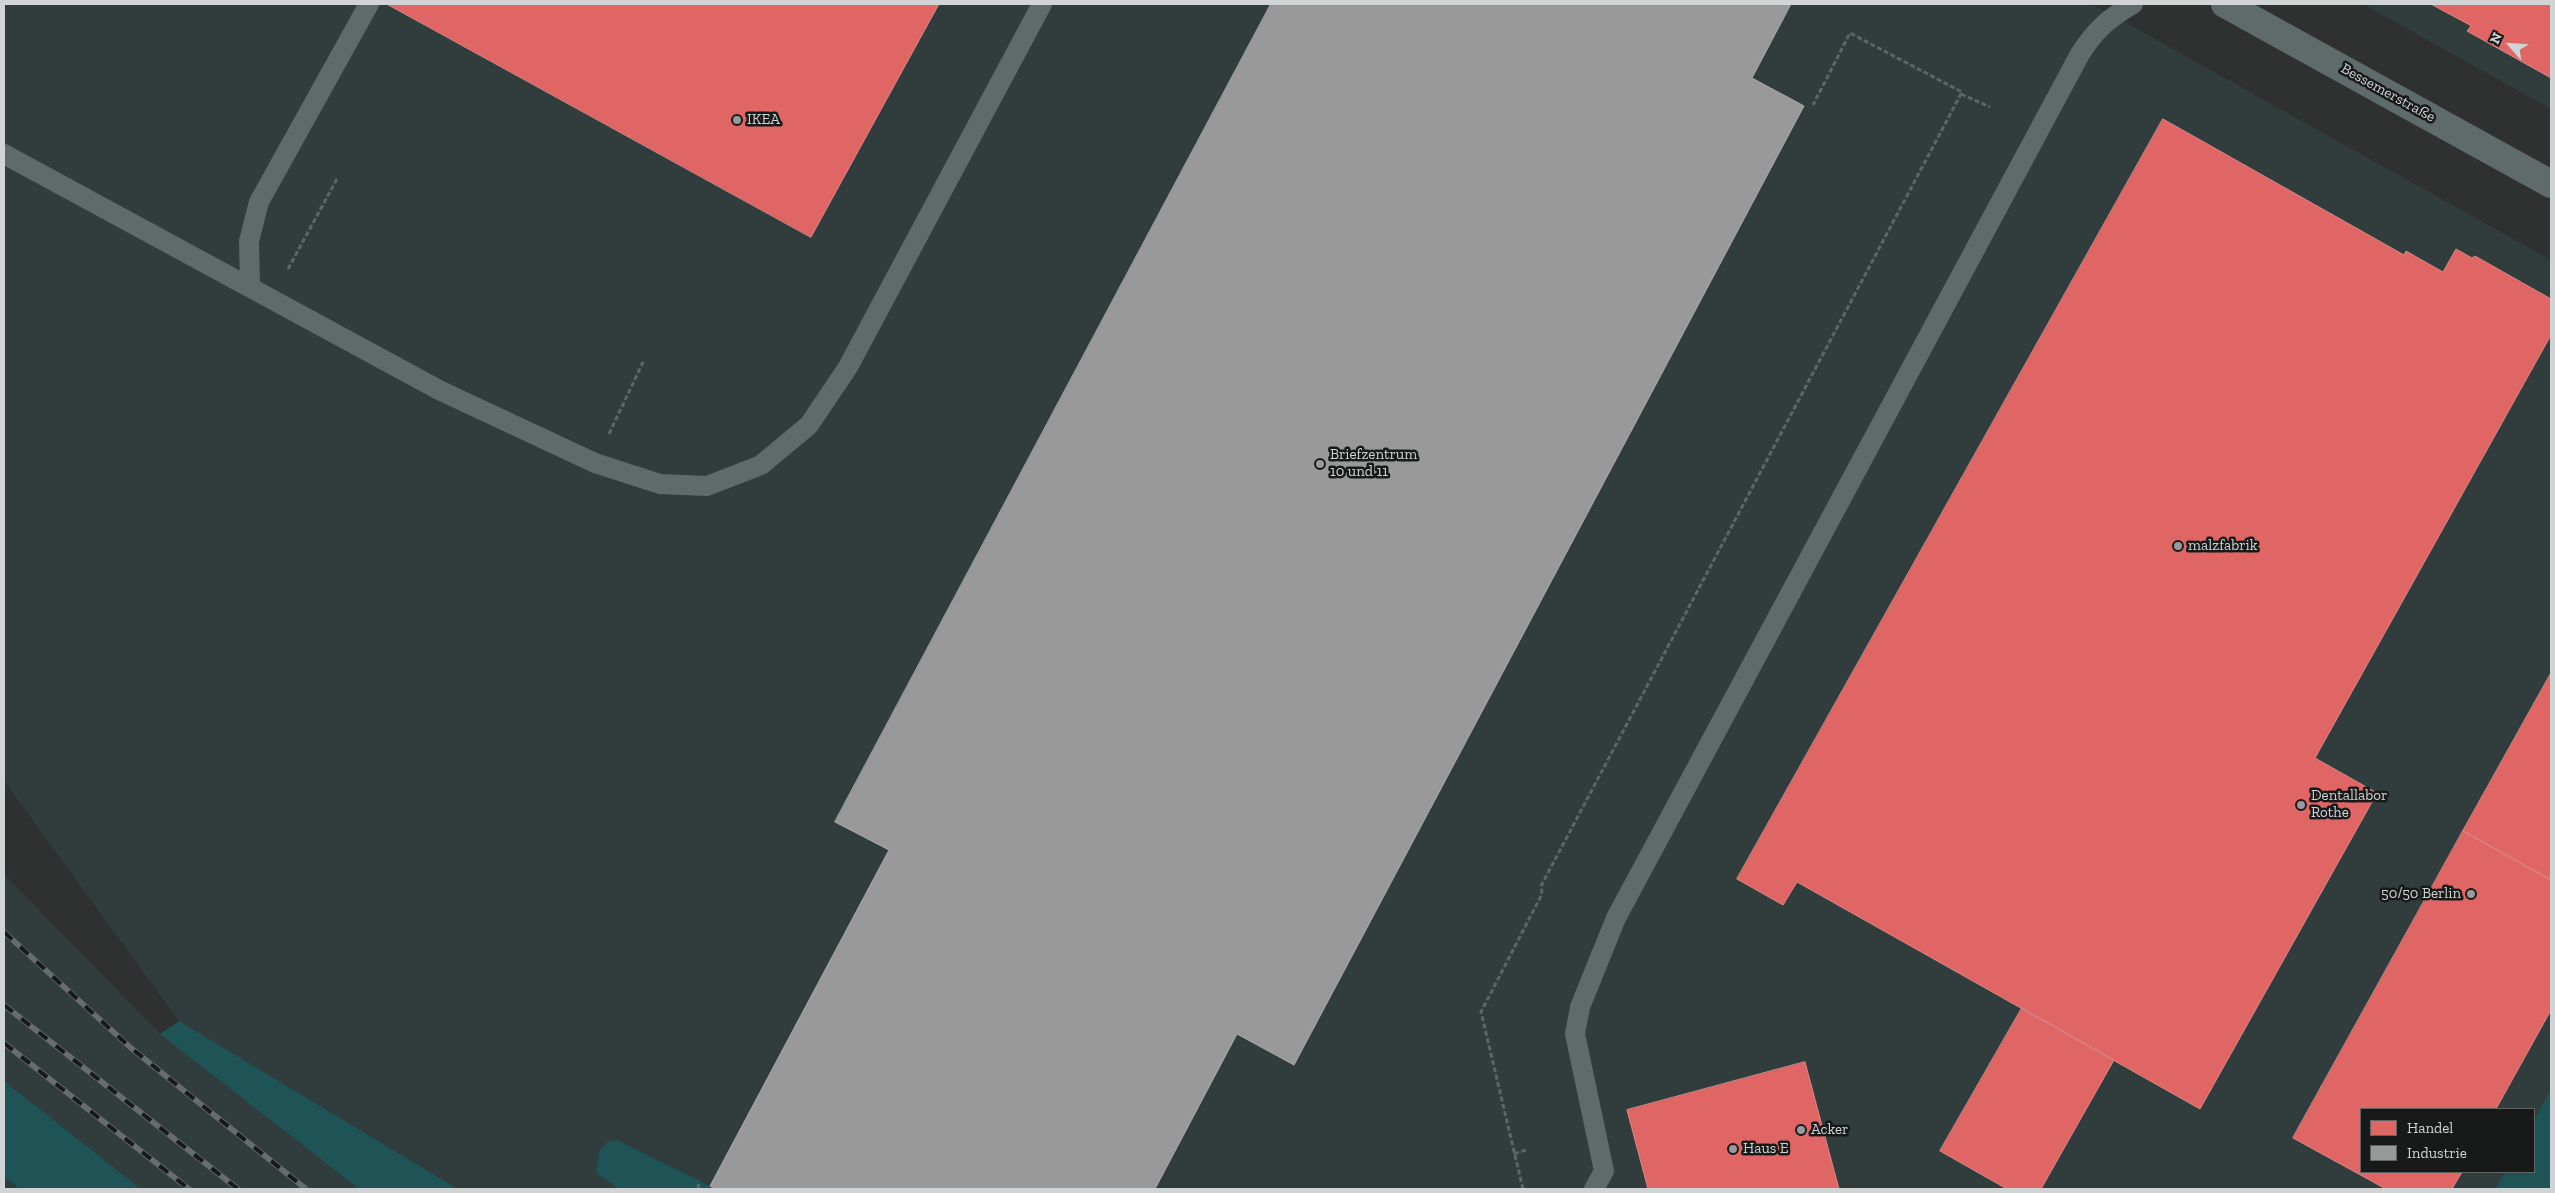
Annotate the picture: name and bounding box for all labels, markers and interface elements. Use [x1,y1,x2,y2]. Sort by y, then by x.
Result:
north arrow [2485,20,2535,70]
text: N [2486,30,2506,47]
street label: Bessemerstraße [2338,60,2438,126]
place label: IKEA [747,111,780,129]
marker: IKEA [731,114,743,126]
place label: Briefzentrum 10 und 11 [1330,446,1417,481]
marker: Briefzentrum 10 und 11 [1314,458,1326,470]
place label: malzfabrik [2188,537,2257,555]
marker: malzfabrik [2172,540,2184,552]
place label: Dentallabor Rothe [2311,787,2387,822]
marker: Dentallabor Rothe [2295,799,2307,811]
place label: 50/50 Berlin [2381,885,2461,903]
marker: 50/50 Berlin [2465,888,2477,900]
legend [2360,1108,2535,1173]
text: Handel [2407,1119,2453,1137]
place label: Acker [1811,1121,1848,1139]
marker: Acker [1795,1124,1807,1136]
place label: Haus E [1743,1140,1789,1158]
marker: Haus E [1727,1143,1739,1155]
text: Industrie [2407,1144,2467,1162]

